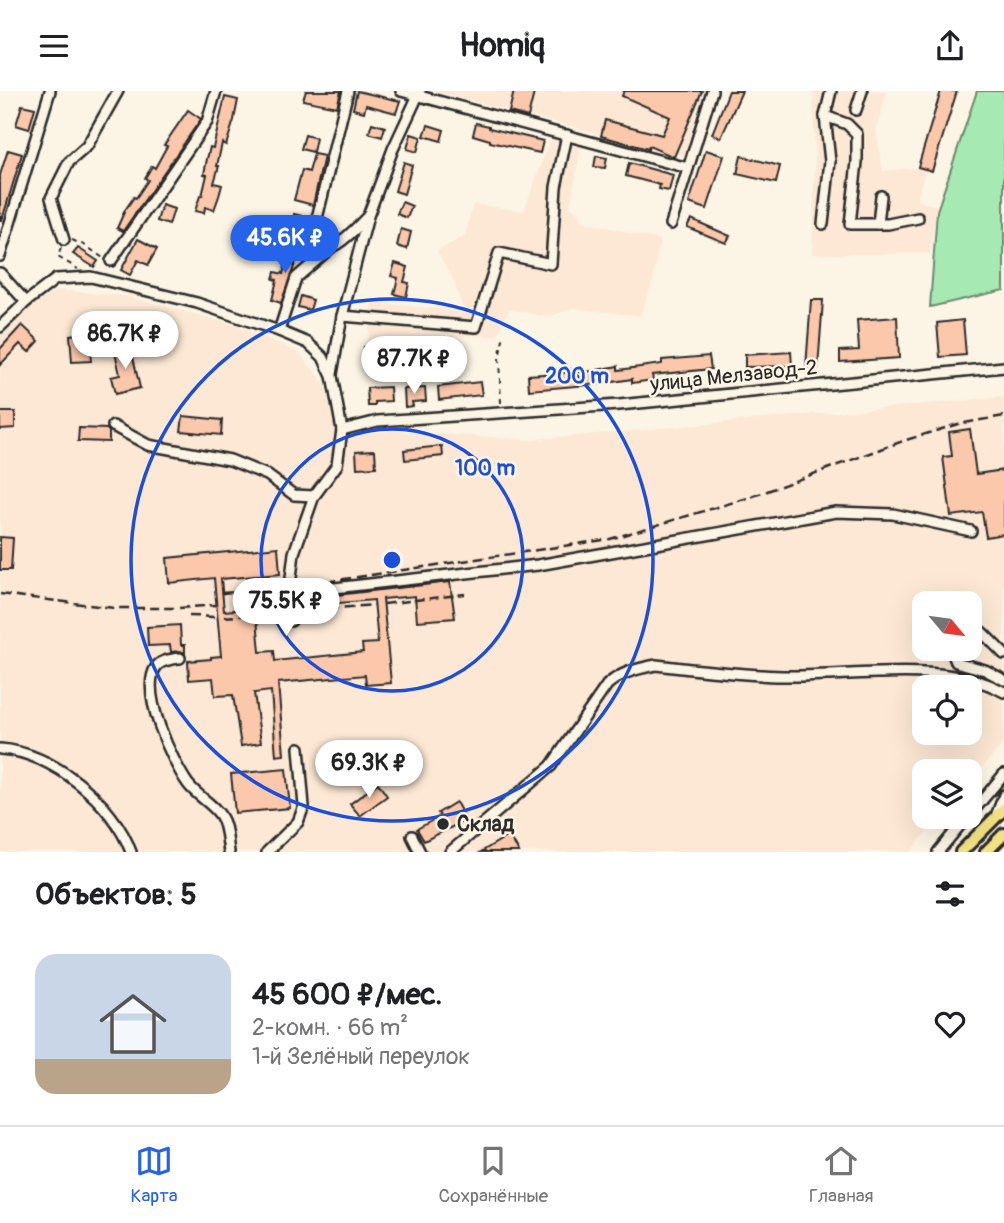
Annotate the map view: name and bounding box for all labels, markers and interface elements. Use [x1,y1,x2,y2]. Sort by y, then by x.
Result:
text: Homiq [459,26,545,66]
icon: menu [35,27,73,65]
icon: share [931,27,969,65]
pin: 45.6K ₽ [220,215,350,275]
text: 45.6K ₽ [247,223,323,252]
pin: 86.7K ₽ [60,311,190,371]
text: 86.7K ₽ [88,319,162,348]
pin: 87.7K ₽ [349,337,479,396]
text: 87.7K ₽ [377,344,451,373]
street label: улица Мелзавод-2 [648,354,819,398]
text: 200 m [545,363,609,390]
text: 100 m [455,455,515,482]
centre of rings [380,548,404,572]
pin: 75.5K ₽ [221,579,351,638]
text: 75.5K ₽ [249,586,323,615]
north arrow [912,591,982,661]
map controls [912,591,982,829]
button: locate [912,675,982,745]
pin: 69.3K ₽ [304,741,434,800]
text: 69.3K ₽ [331,748,407,777]
button: layers [912,759,982,829]
place label: Склад [457,811,515,838]
marker: Склад [435,816,451,832]
icon: filters [931,875,969,913]
text: Объектов: 5 [35,876,197,913]
text: 45 600 ₽/мес. [252,976,442,1013]
icon: home [91,982,175,1066]
icon: heart [931,1005,969,1043]
text: 2-комн. · 66 m² [252,1013,408,1042]
text: 1-й Зелёный переулок [252,1042,470,1071]
tab: Карта [130,1142,178,1208]
tab: Сохранённые [439,1142,548,1208]
tab: Главная [809,1142,874,1208]

